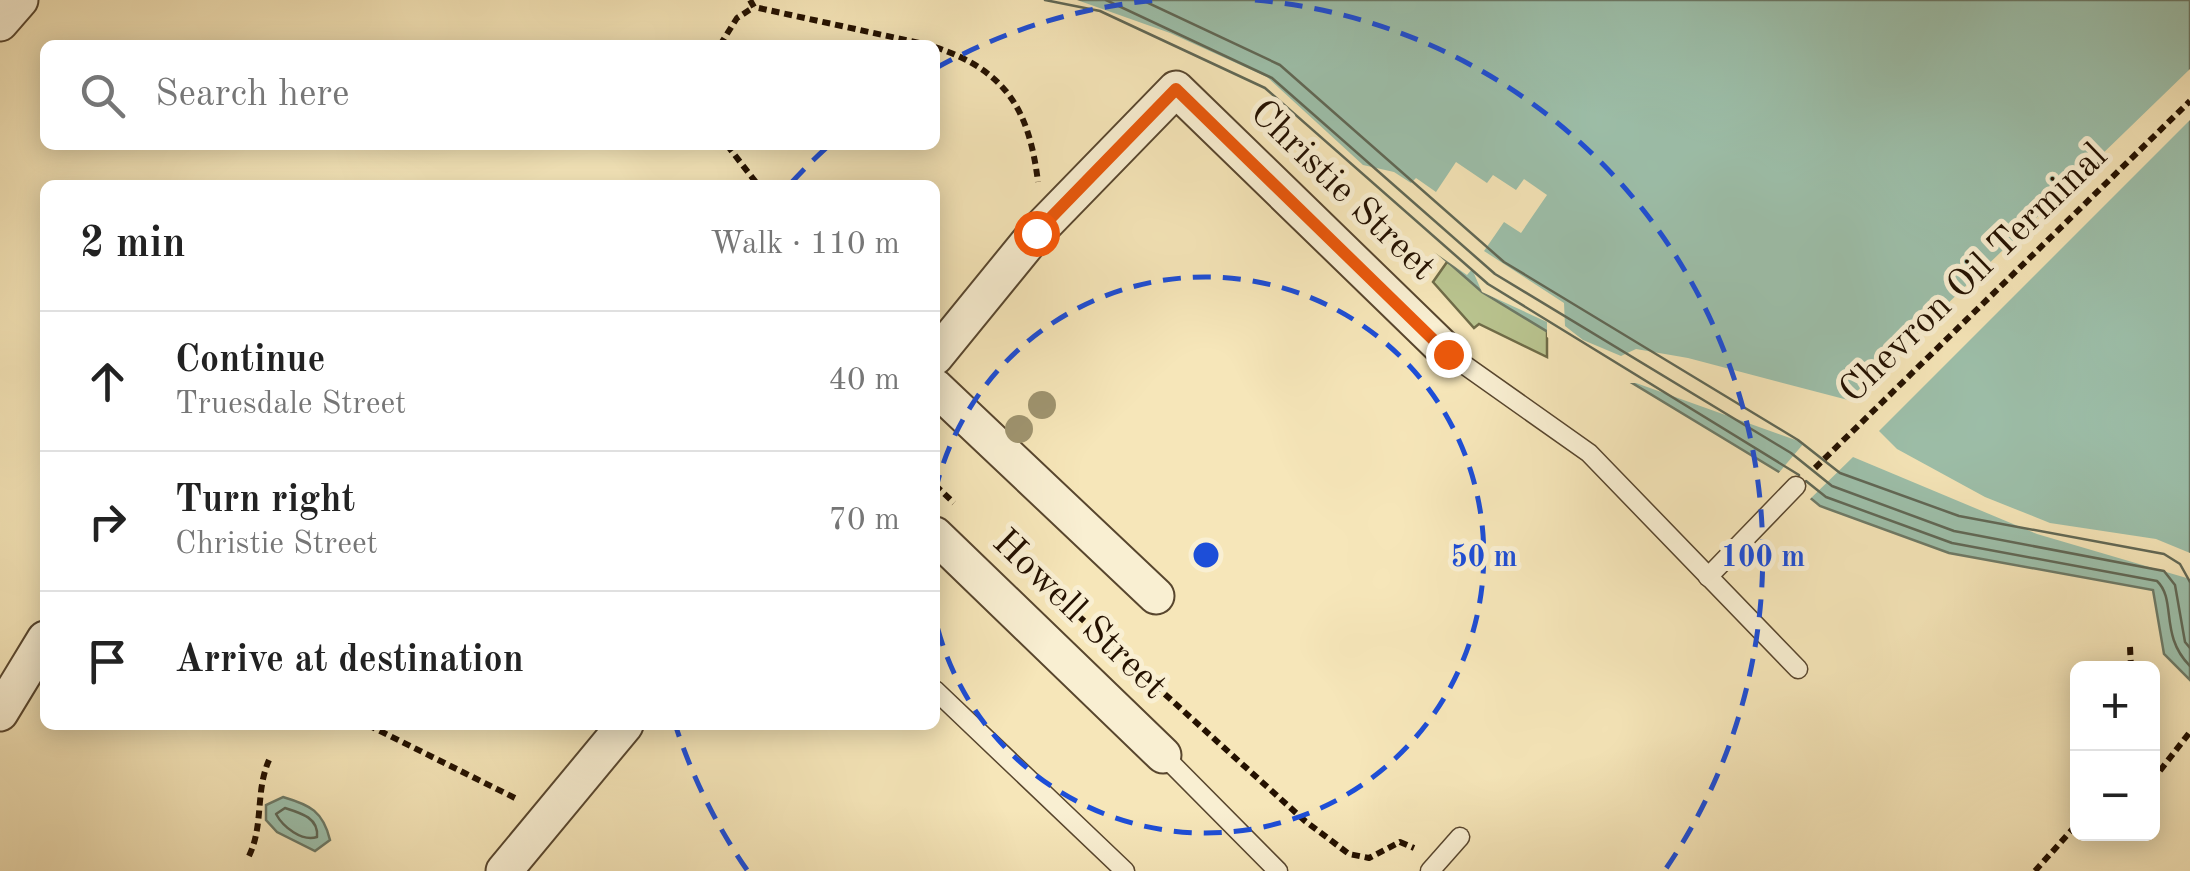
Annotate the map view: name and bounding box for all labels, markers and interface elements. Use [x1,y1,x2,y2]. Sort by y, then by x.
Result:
search box [40,40,940,150]
icon: search [75,68,130,123]
text: Search here [155,76,350,114]
street label: Christie Street [1242,94,1442,288]
street label: Chevron Oil Terminal [1833,137,2115,411]
route start [1014,211,1060,257]
text: 2 min [80,224,186,266]
text: Walk · 110 m [710,229,900,261]
route end [1426,332,1472,378]
text: Continue [175,342,325,380]
icon: ahead [80,354,135,409]
text: 40 m [829,365,900,397]
text: Truesdale Street [175,389,406,421]
text: Turn right [175,482,355,520]
icon: right [80,494,135,549]
text: 70 m [829,505,900,537]
street label: Howell Street [985,523,1173,707]
text: Christie Street [175,529,378,561]
centre of rings [1188,537,1224,573]
text: 50 m [1450,543,1518,573]
text: 100 m [1721,543,1805,573]
icon: arrive [80,634,135,689]
text: Arrive at destination [175,642,524,680]
map controls [2070,661,2160,841]
button: + [2070,661,2160,751]
button: − [2070,751,2160,841]

